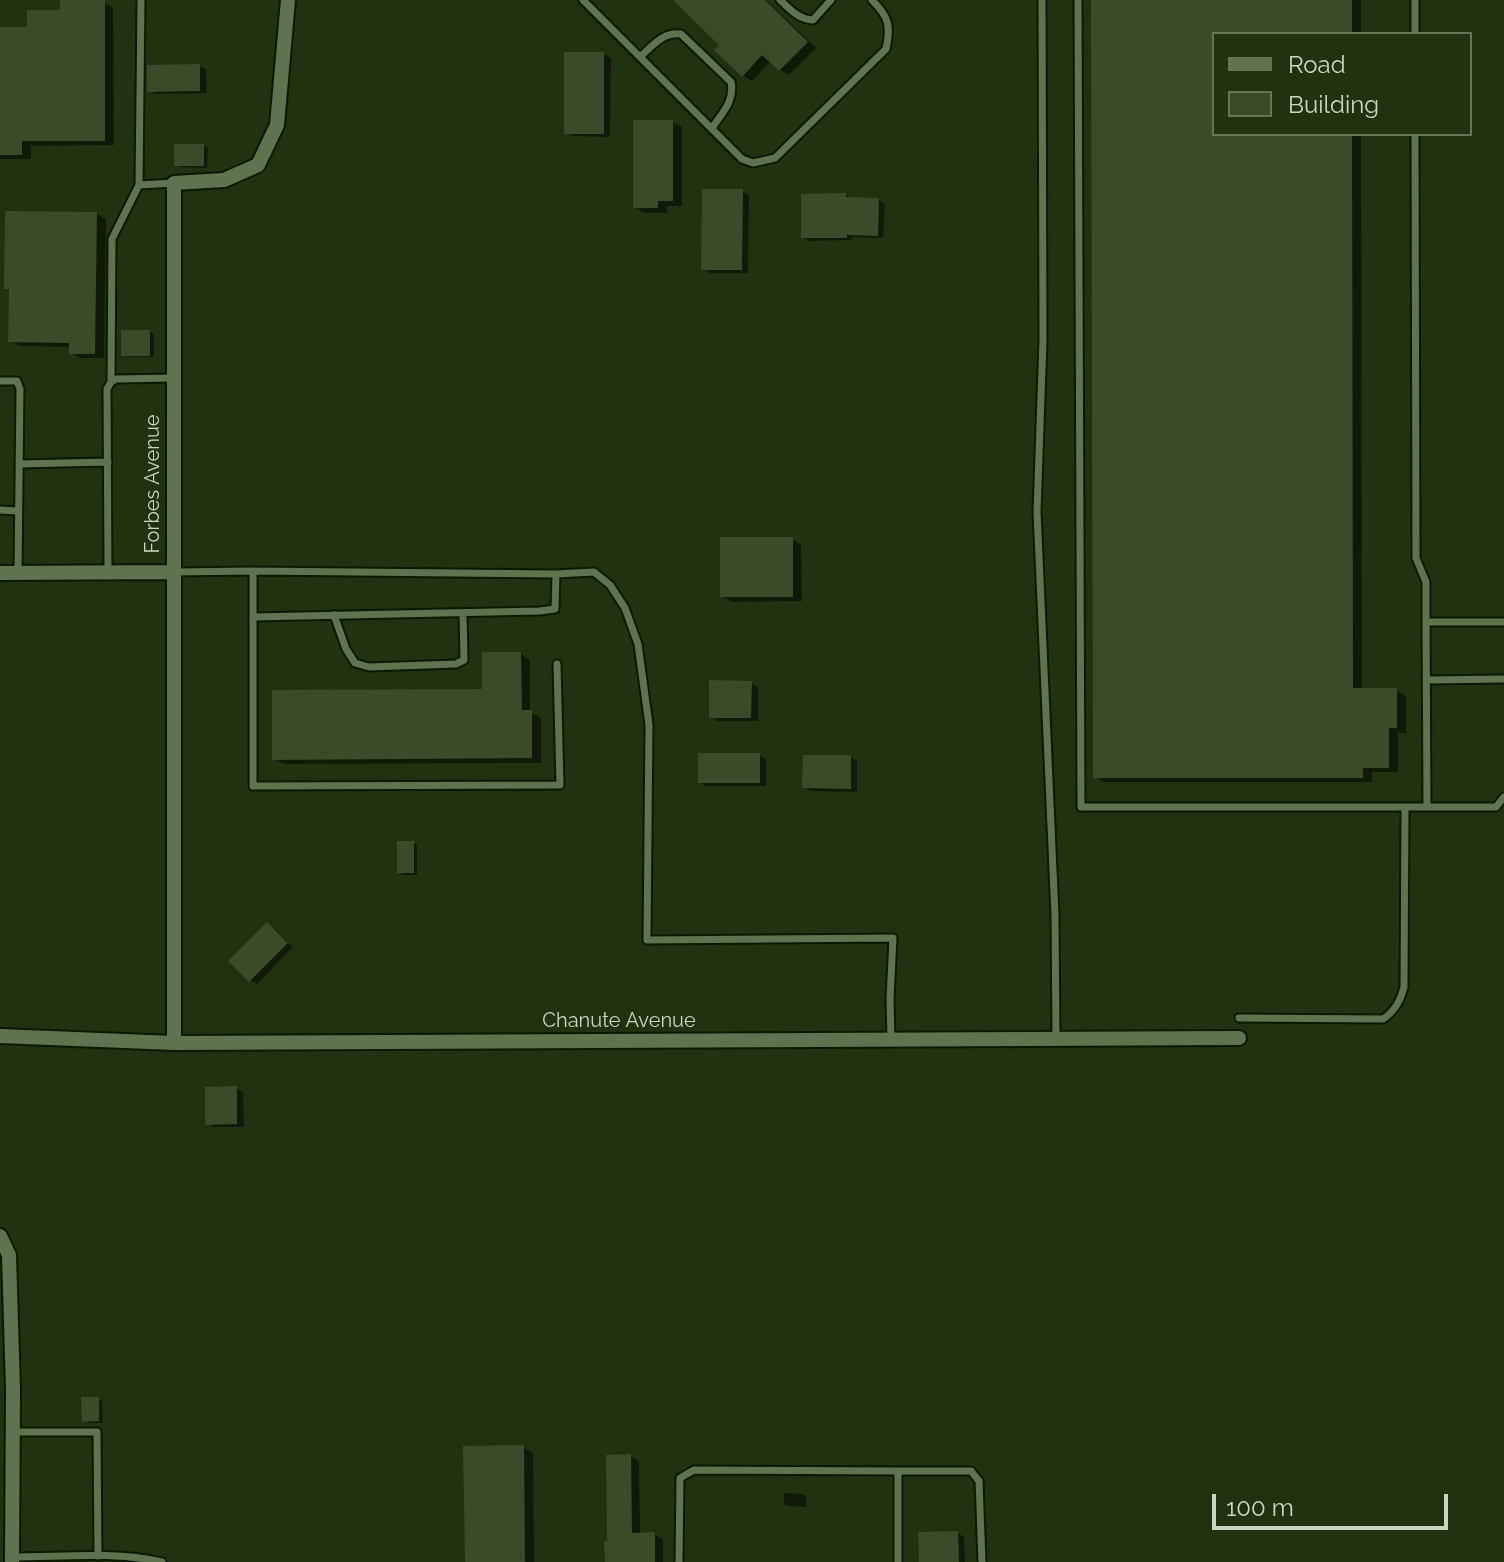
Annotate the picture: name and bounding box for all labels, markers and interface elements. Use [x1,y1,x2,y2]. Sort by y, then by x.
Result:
legend [1212,32,1472,136]
text: Road [1288,50,1346,79]
text: Building [1288,90,1379,119]
street label: Forbes Avenue [141,414,165,554]
street label: Chanute Avenue [542,1009,696,1033]
scale bar [1216,1478,1452,1528]
text: 100 m [1226,1493,1294,1522]

